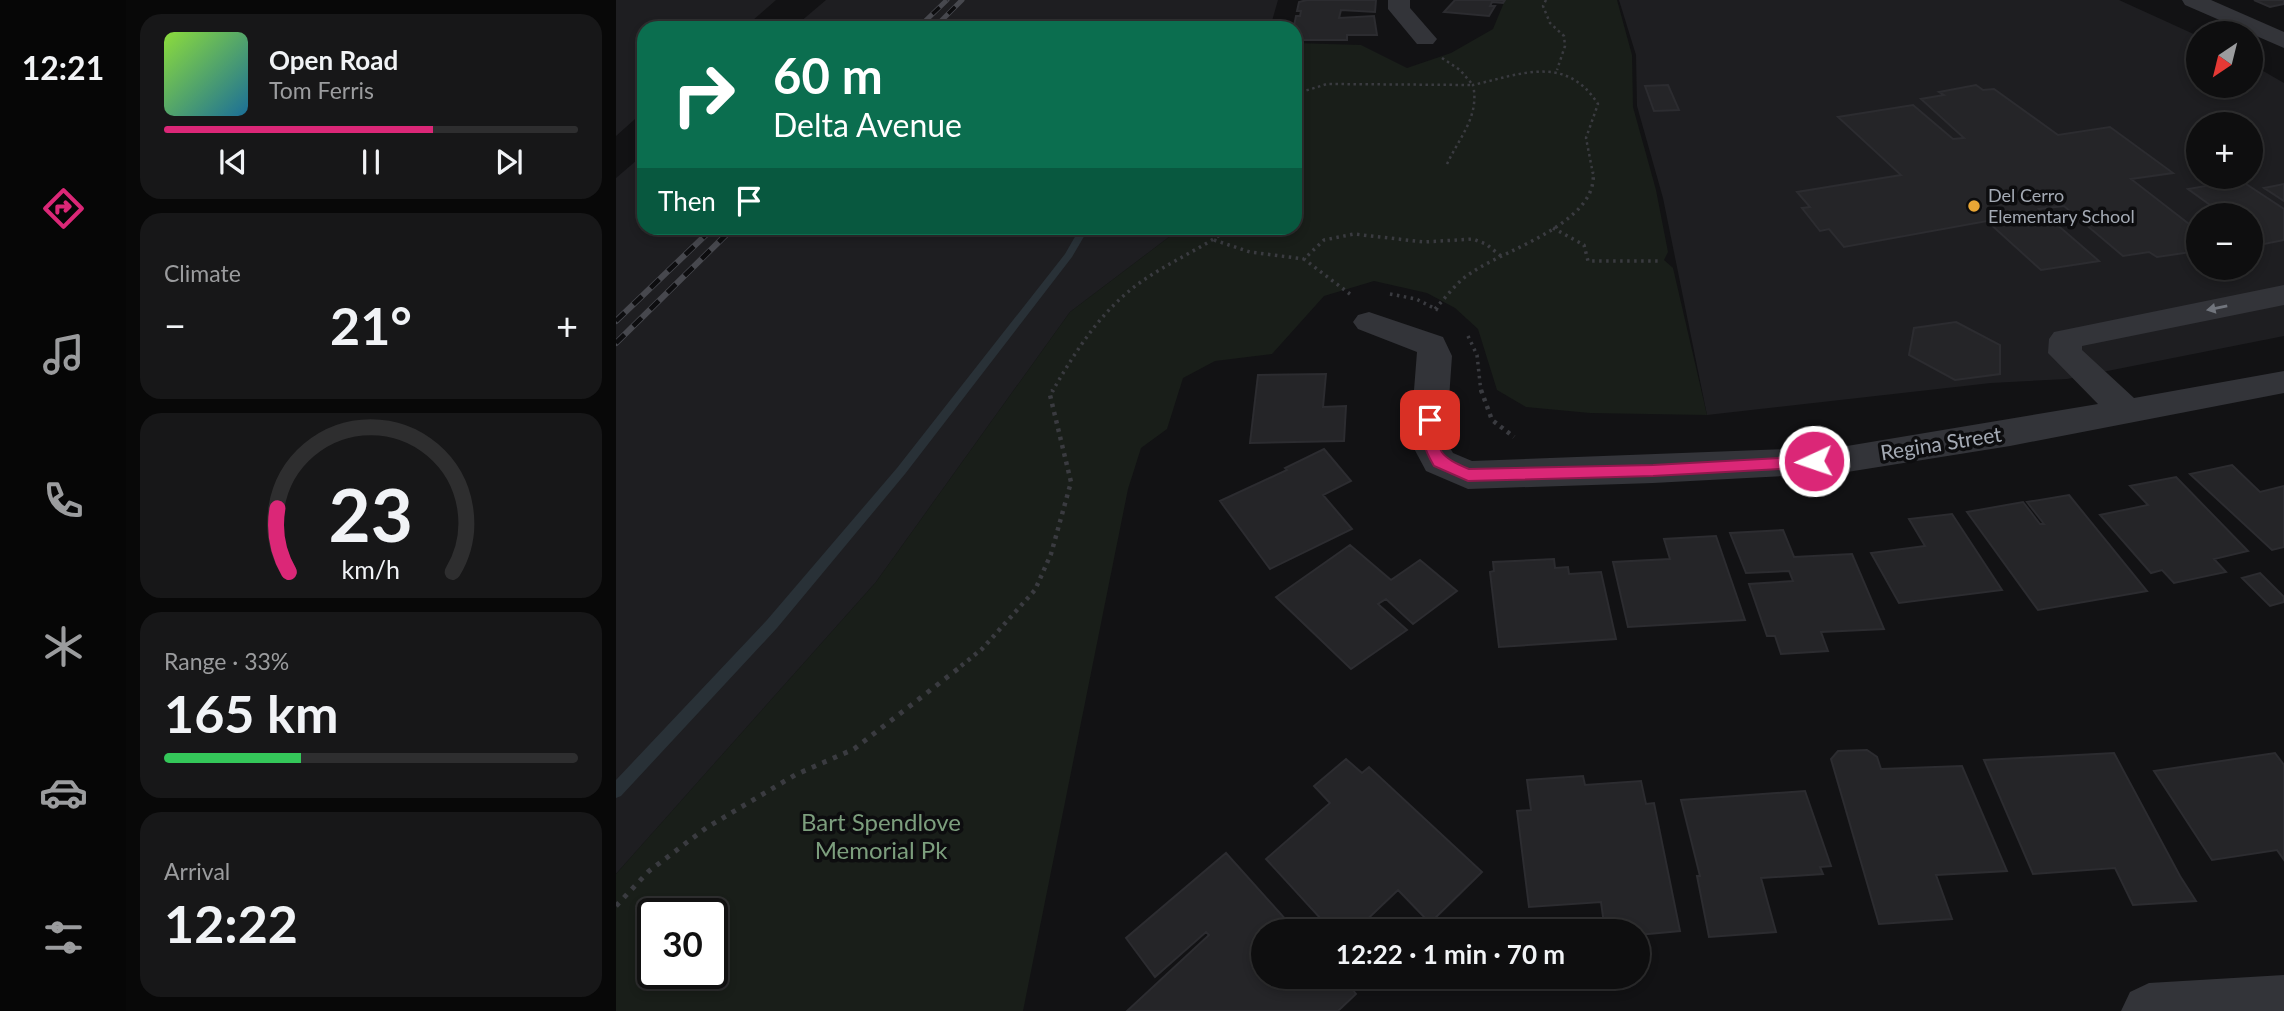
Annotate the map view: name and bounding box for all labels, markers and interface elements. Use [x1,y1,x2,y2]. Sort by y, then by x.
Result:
north arrow [2186,21,2263,98]
map controls [2186,21,2263,280]
text: Open Road [269,44,398,76]
text: 60 m [773,46,883,104]
text: 12:21 [22,48,104,87]
icon: right [658,49,749,140]
text: Tom Ferris [269,76,374,104]
text: Delta Avenue [773,105,962,144]
button: + [2186,112,2263,189]
icon: previous [214,143,252,181]
icon: pause [352,143,390,181]
icon: next [490,143,528,181]
icon: arrive [730,182,768,220]
icon: directions [39,184,88,233]
place label: Del Cerro Elementary School [1988,184,2135,227]
text: Then [658,185,716,217]
marker: Del Cerro Elementary School [1966,198,1982,214]
button: − [2186,203,2263,280]
text: Climate [164,259,241,287]
text: 21° [330,294,412,356]
text: − [164,302,186,348]
text: + [556,302,578,348]
one-way arrow [2206,303,2228,314]
icon: music [39,330,88,379]
pin [1400,390,1460,450]
icon: arrive [1411,401,1449,439]
street label: Regina Street [1878,421,2004,464]
position arrow [1777,424,1851,498]
text: 23 [329,470,413,558]
icon: phone [39,476,88,525]
text: km/h [342,553,400,583]
icon: climate [39,622,88,671]
text: Range · 33% [164,647,289,675]
text: 165 km [164,682,338,744]
icon: car [39,768,88,817]
park label: Bart Spendlove Memorial Pk [801,807,961,864]
text: Arrival [164,857,230,885]
text: 12:22 [164,892,298,954]
speed limit sign: 30 [637,898,728,989]
icon: filters [39,913,88,962]
text: 12:22 · 1 min · 70 m [1336,938,1565,970]

